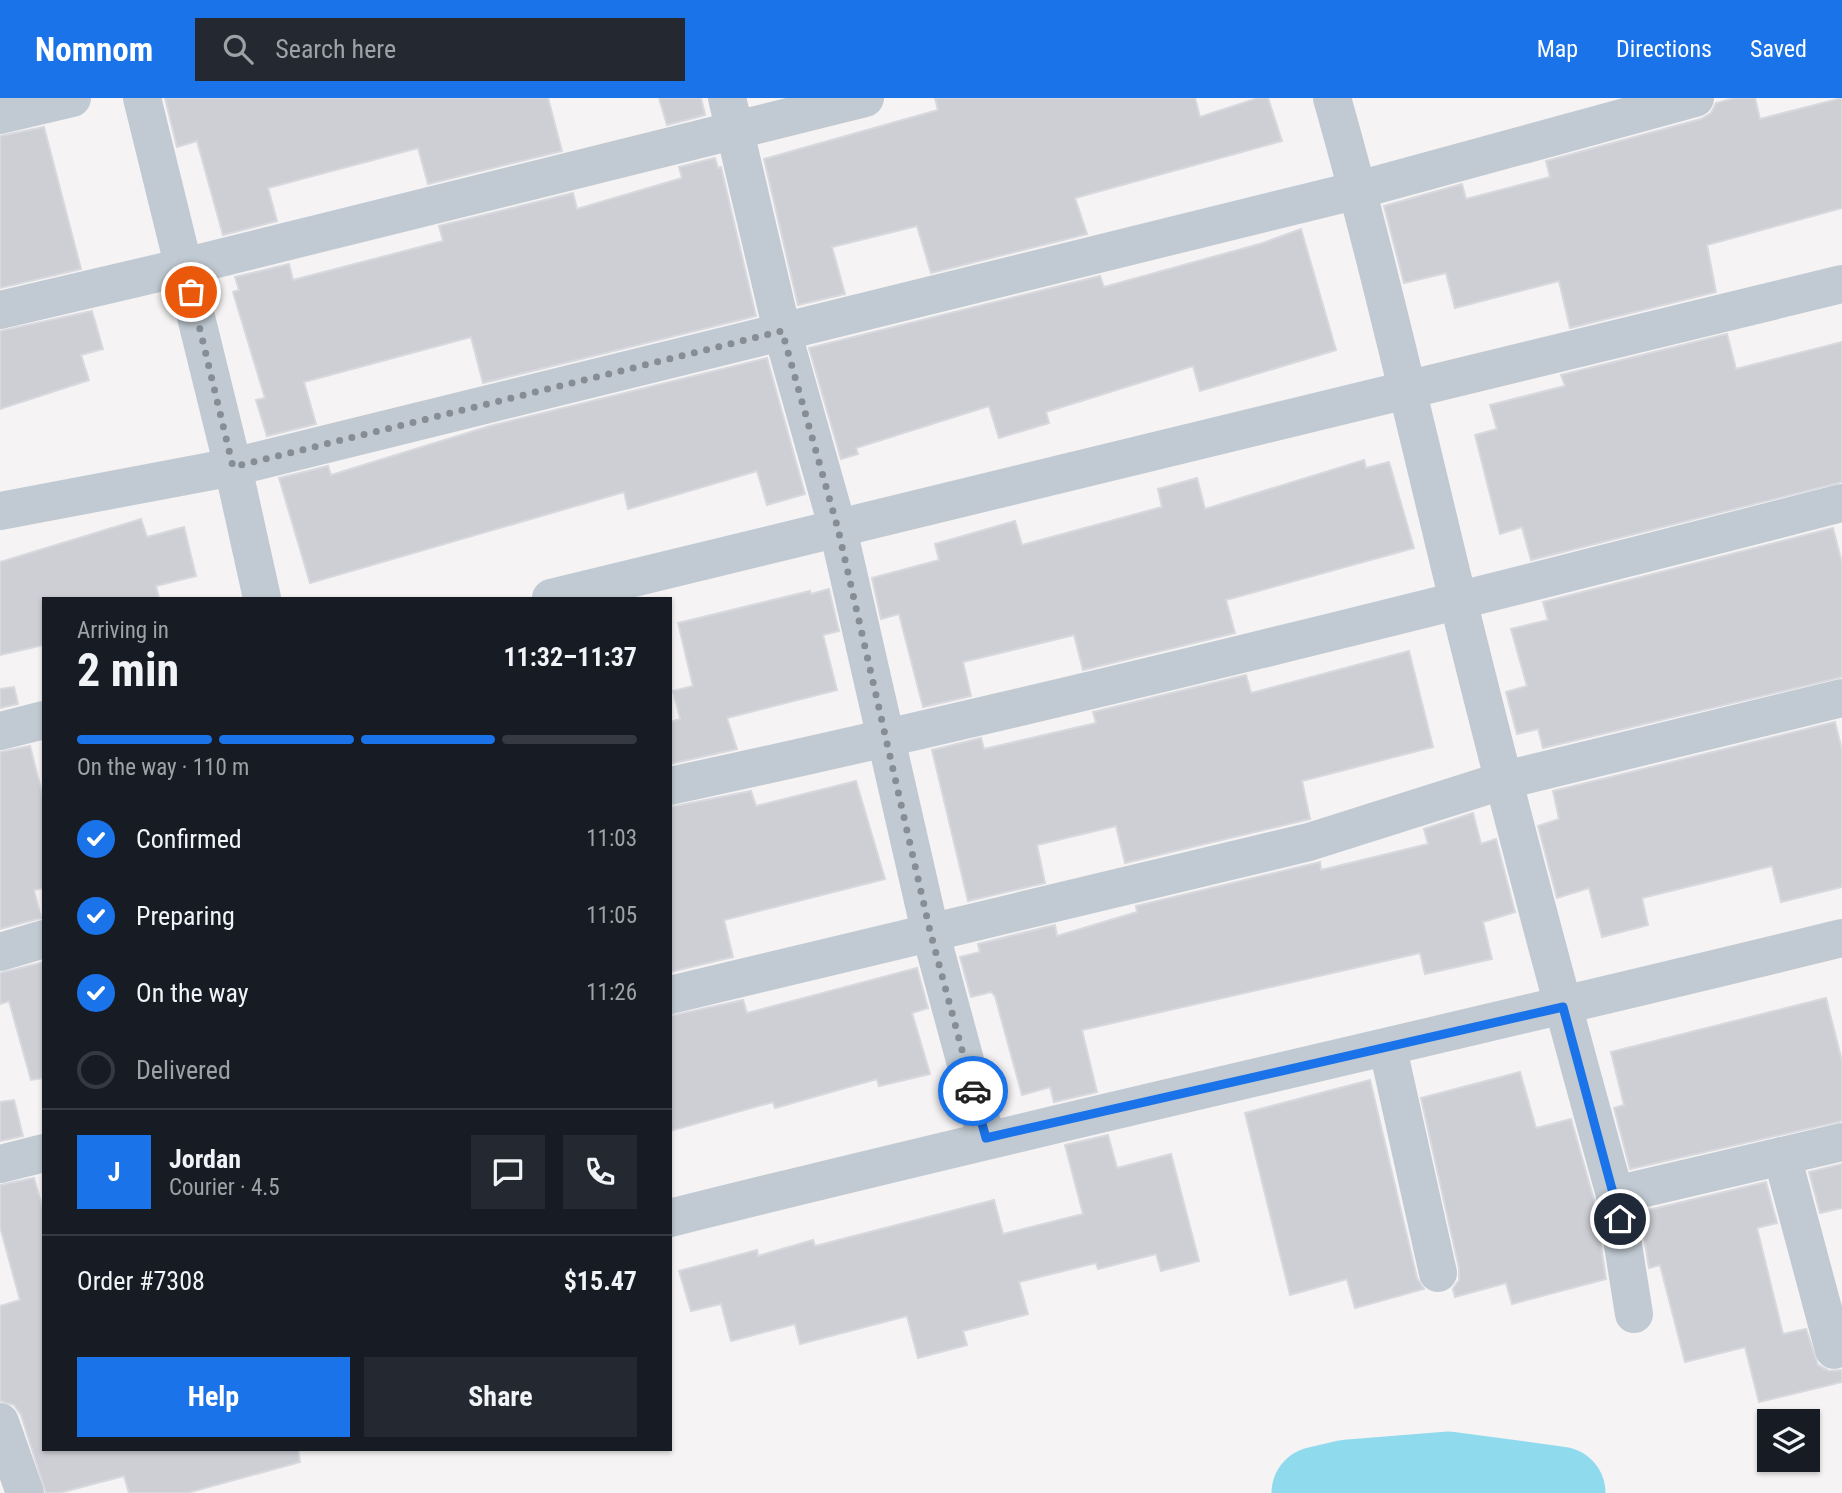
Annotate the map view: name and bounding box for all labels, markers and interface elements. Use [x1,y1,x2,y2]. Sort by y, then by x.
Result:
search box [195,18,685,81]
text: Nomnom [35,30,153,69]
icon: search [219,30,257,68]
text: Search here [275,34,396,64]
text: Map [1537,35,1578,63]
text: Directions [1616,35,1712,63]
text: Saved [1750,35,1807,63]
pin [161,262,221,322]
icon: bag [172,273,210,311]
text: Arriving in [77,617,169,644]
text: 11:32–11:37 [503,642,637,672]
text: 2 min [77,643,179,697]
text: On the way · 110 m [77,754,249,781]
icon: check [77,820,115,858]
text: Confirmed [136,824,242,854]
text: 11:03 [586,825,637,852]
icon: check [77,897,115,935]
text: Preparing [136,901,235,931]
text: 11:05 [586,902,637,929]
icon: check [77,974,115,1012]
text: On the way [136,978,249,1008]
text: 11:26 [586,979,637,1006]
text: Delivered [136,1055,231,1085]
courier [938,1056,1008,1126]
icon: car [954,1072,992,1110]
button: chat [471,1135,545,1209]
button: phone [563,1135,637,1209]
text: Jordan [169,1144,241,1174]
text: J [108,1157,120,1187]
text: Courier · 4.5 [169,1174,280,1201]
pin [1590,1189,1650,1249]
icon: home [1601,1200,1639,1238]
text: Order #7308 [77,1266,205,1296]
text: $15.47 [564,1266,637,1296]
button: Help [77,1357,350,1437]
button: Share [364,1357,637,1437]
map controls [1757,1409,1820,1472]
button: layers [1757,1409,1820,1472]

